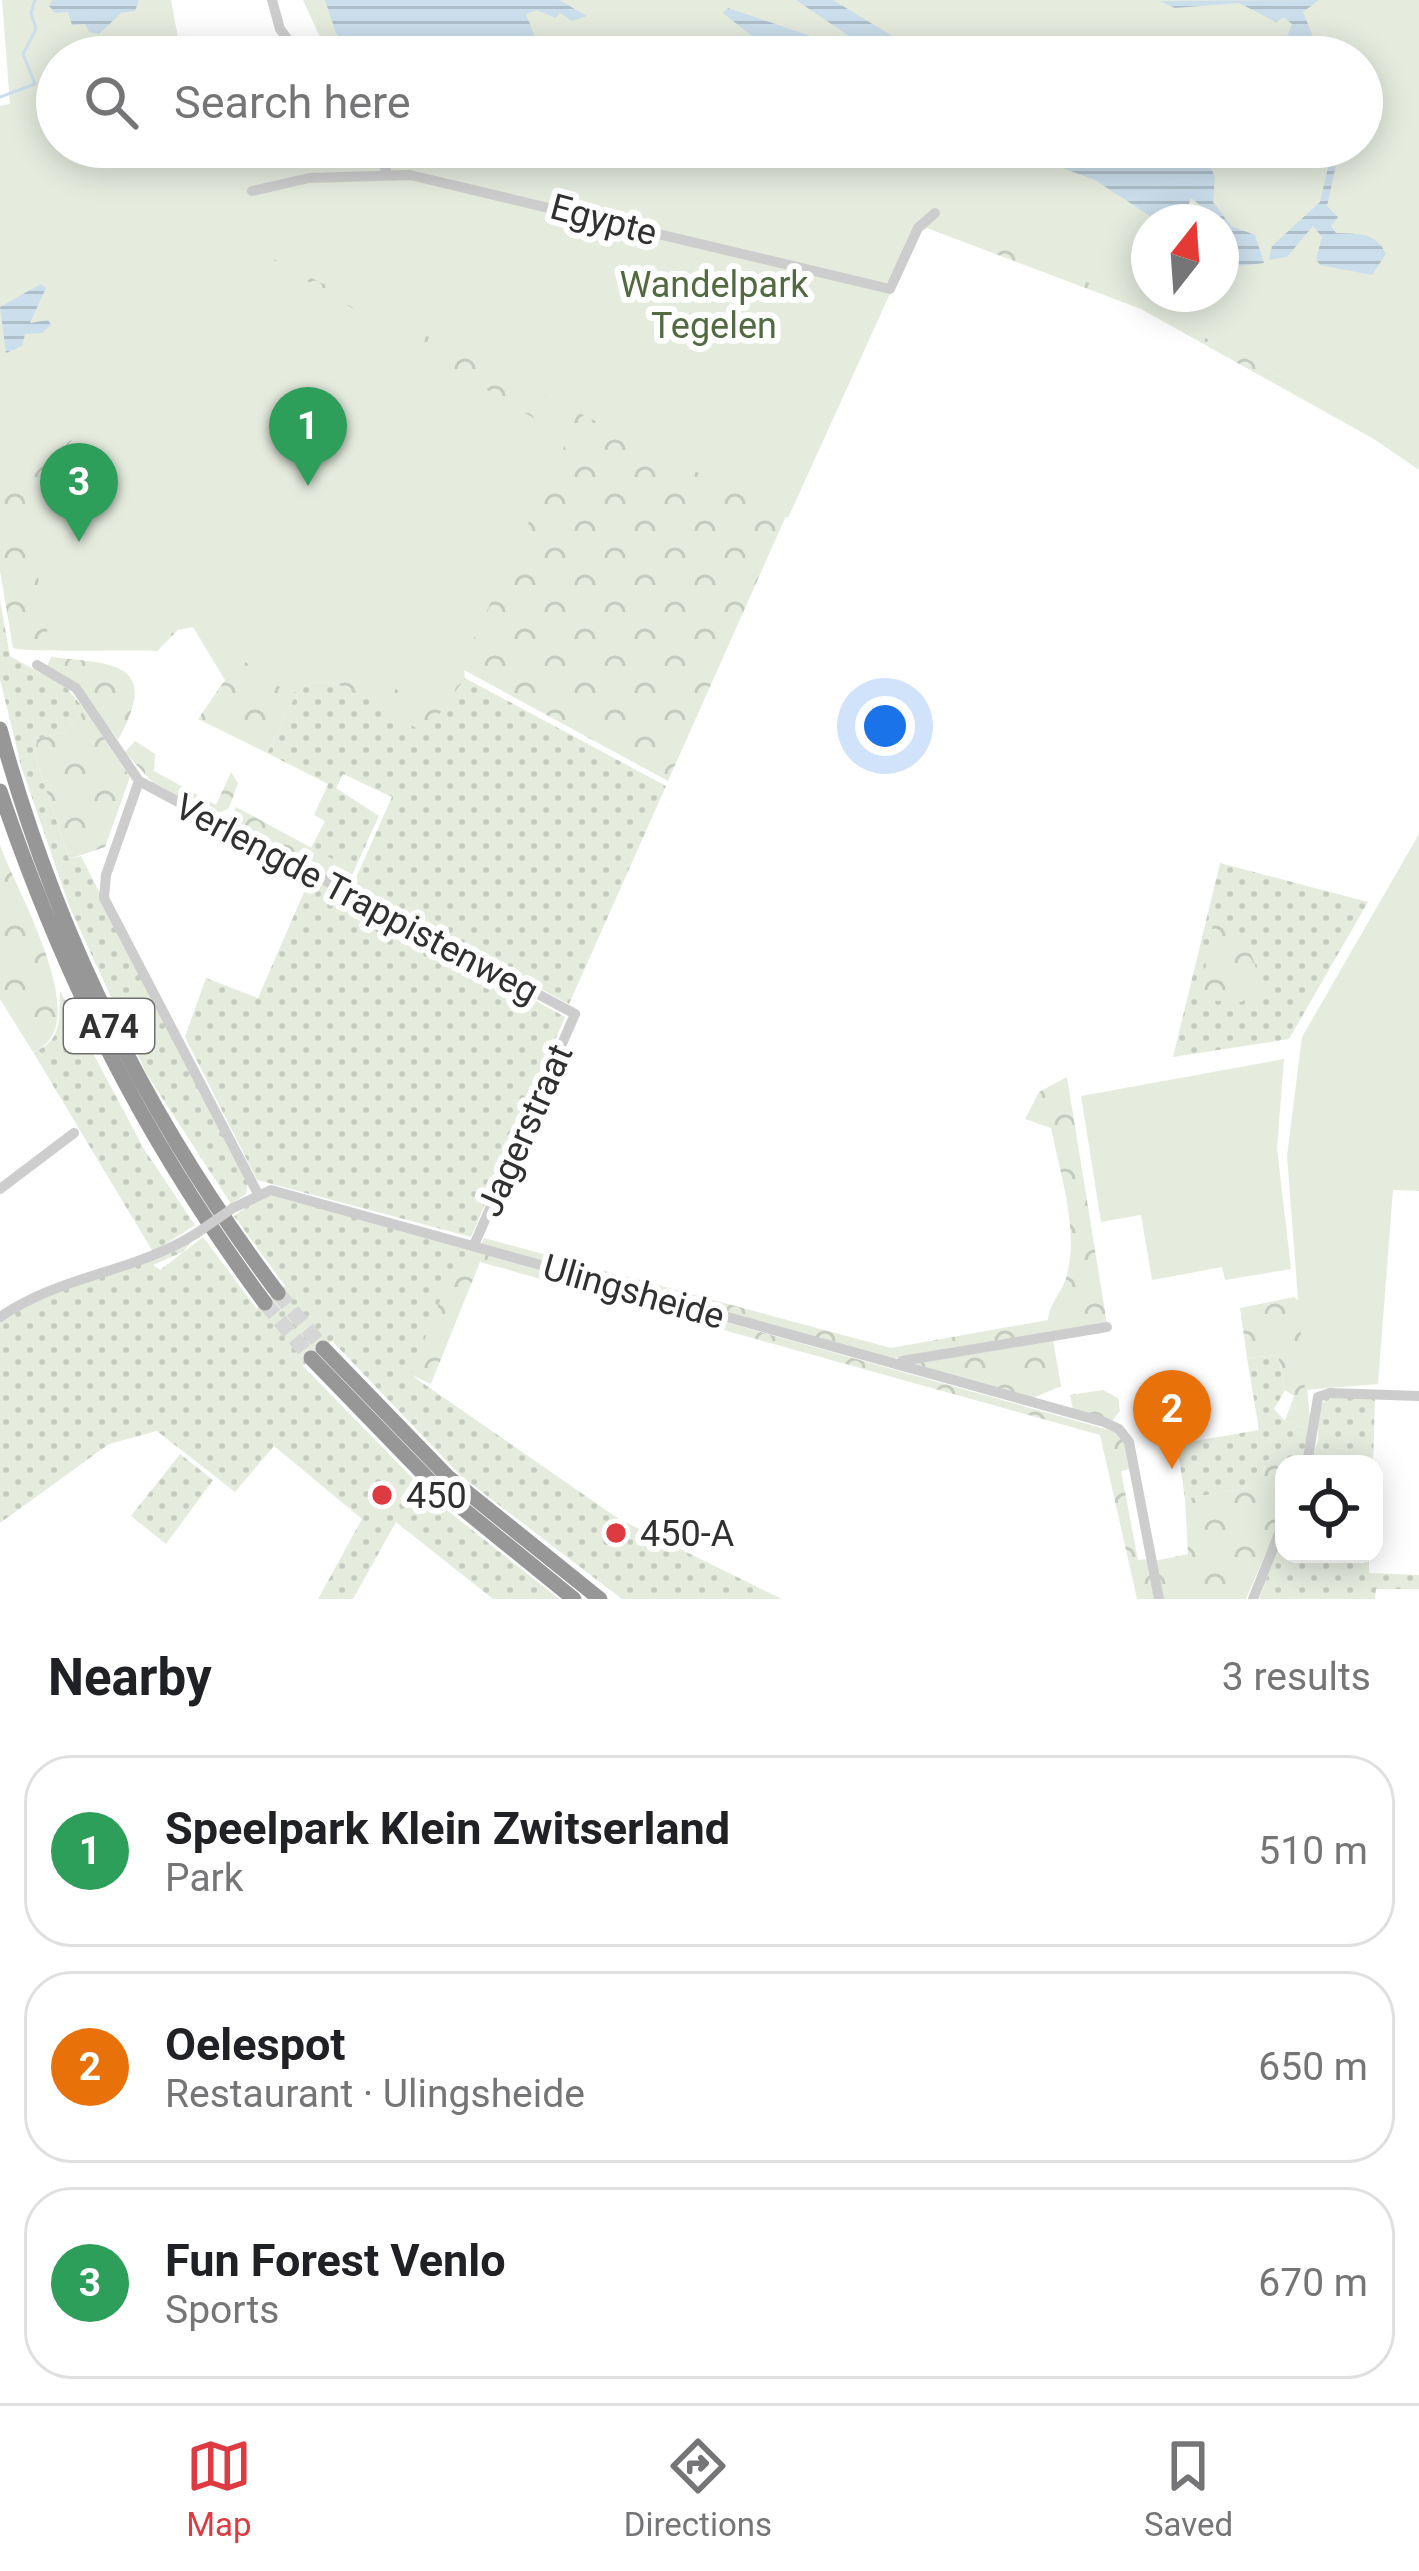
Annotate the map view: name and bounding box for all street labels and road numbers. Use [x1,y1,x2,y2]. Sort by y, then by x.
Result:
street label: Egypte [546,186,662,254]
street label: Verlengde Trappistenweg [168,785,545,1013]
road number: A74 [64,999,154,1053]
street label: Jagerstraat [468,1038,581,1223]
street label: Ulingsheide [538,1246,729,1338]

